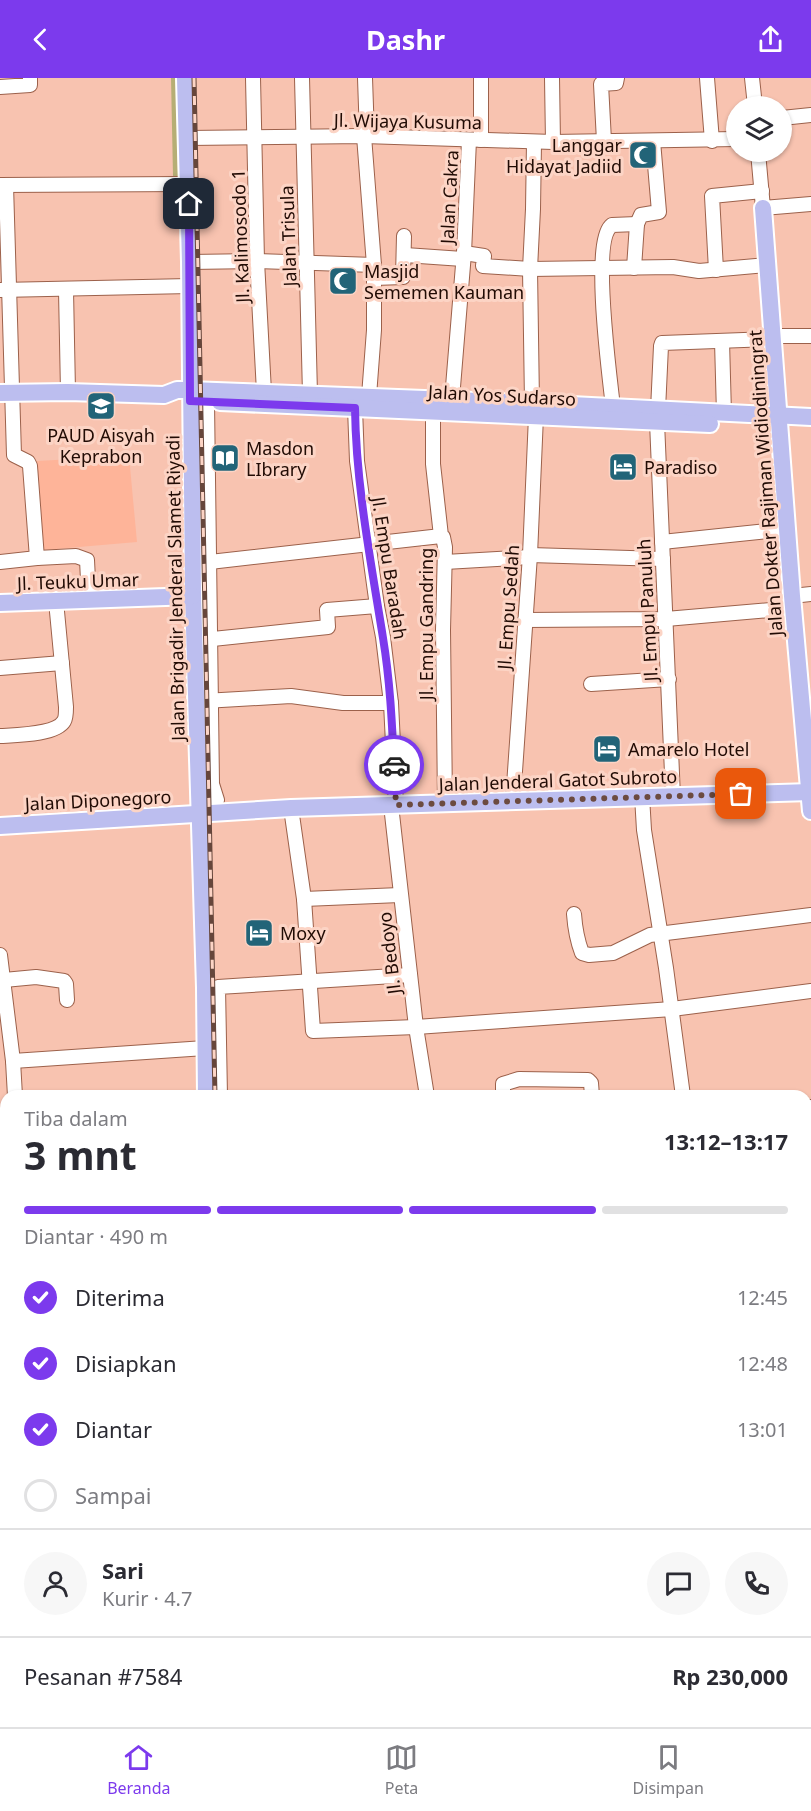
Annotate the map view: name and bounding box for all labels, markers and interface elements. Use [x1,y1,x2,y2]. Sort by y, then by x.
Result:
text: Dashr [366,21,445,58]
icon: back [24,23,57,56]
icon: share [754,23,787,56]
map controls [726,96,792,162]
button: layers [726,96,792,162]
street label: Jl. Wijaya Kusuma [332,108,482,134]
place label: Langgar Hidayat Jadiid [506,133,623,178]
mosque icon: Langgar Hidayat Jadiid [627,139,659,171]
street label: Jalan Cakra [434,150,463,246]
street label: Jl. Kalimosodo 1 [226,169,254,305]
pin [163,178,214,229]
street label: Jalan Trisula [274,185,302,289]
icon: home [172,187,205,220]
place label: Masjid Sememen Kauman [364,259,524,304]
mosque icon: Masjid Sememen Kauman [327,265,359,297]
street label: Jalan Dokter Rajiman Widiodiningrat [742,329,788,639]
street label: Jalan Yos Sudarso [425,379,577,411]
school or university icon: PAUD Aisyah Keprabon [85,390,117,422]
place label: PAUD Aisyah Keprabon [47,423,155,468]
street label: Jalan Brigadir Jenderal Slamet Riyadi [160,435,190,743]
place label: Masdon LIbrary [246,436,314,481]
library icon: Masdon LIbrary [209,442,241,474]
hotel icon: Paradiso [607,451,639,483]
place label: Paradiso [644,455,717,479]
street label: Jl. Empu Baradah [367,493,413,641]
street label: Jl. Empu Panuluh [631,538,663,684]
street label: Jl. Empu Sedah [492,544,524,672]
street label: Jl. Empu Gandring [414,548,438,702]
street label: Jl. Teuku Umar [15,567,140,595]
hotel icon: Amarelo Hotel [591,733,623,765]
courier [364,735,424,795]
place label: Amarelo Hotel [628,737,749,761]
icon: car [378,749,411,782]
street label: Jalan Jenderal Gatot Subroto [436,764,678,796]
pin [715,768,766,819]
icon: bag [724,777,757,810]
street label: Jalan Diponegoro [22,784,172,816]
street label: Jl. Bedoyo [372,911,406,997]
hotel icon: Moxy [243,917,275,949]
place label: Moxy [280,921,326,945]
text: Tiba dalam [24,1105,128,1132]
text: 13:12–13:17 [664,1126,788,1156]
text: 3 mnt [24,1128,137,1181]
text: Diantar · 490 m [24,1223,168,1250]
icon: check [24,1281,57,1314]
text: Diterima [75,1282,165,1312]
text: 12:45 [737,1284,788,1311]
icon: check [24,1347,57,1380]
text: Disiapkan [75,1348,177,1378]
text: 12:48 [737,1350,788,1377]
icon: check [24,1413,57,1446]
text: Diantar [75,1414,152,1444]
text: 13:01 [737,1416,788,1443]
text: Sampai [75,1480,152,1510]
button: person [24,1552,87,1615]
button: chat [647,1552,710,1615]
button: phone [725,1552,788,1615]
text: Sari [102,1555,144,1585]
text: Kurir · 4.7 [102,1585,192,1612]
text: Pesanan #7584 [24,1661,182,1691]
text: Rp 230,000 [672,1661,788,1691]
tab: Beranda [107,1741,171,1799]
tab: Peta [385,1741,418,1799]
tab: Disimpan [633,1741,704,1799]

